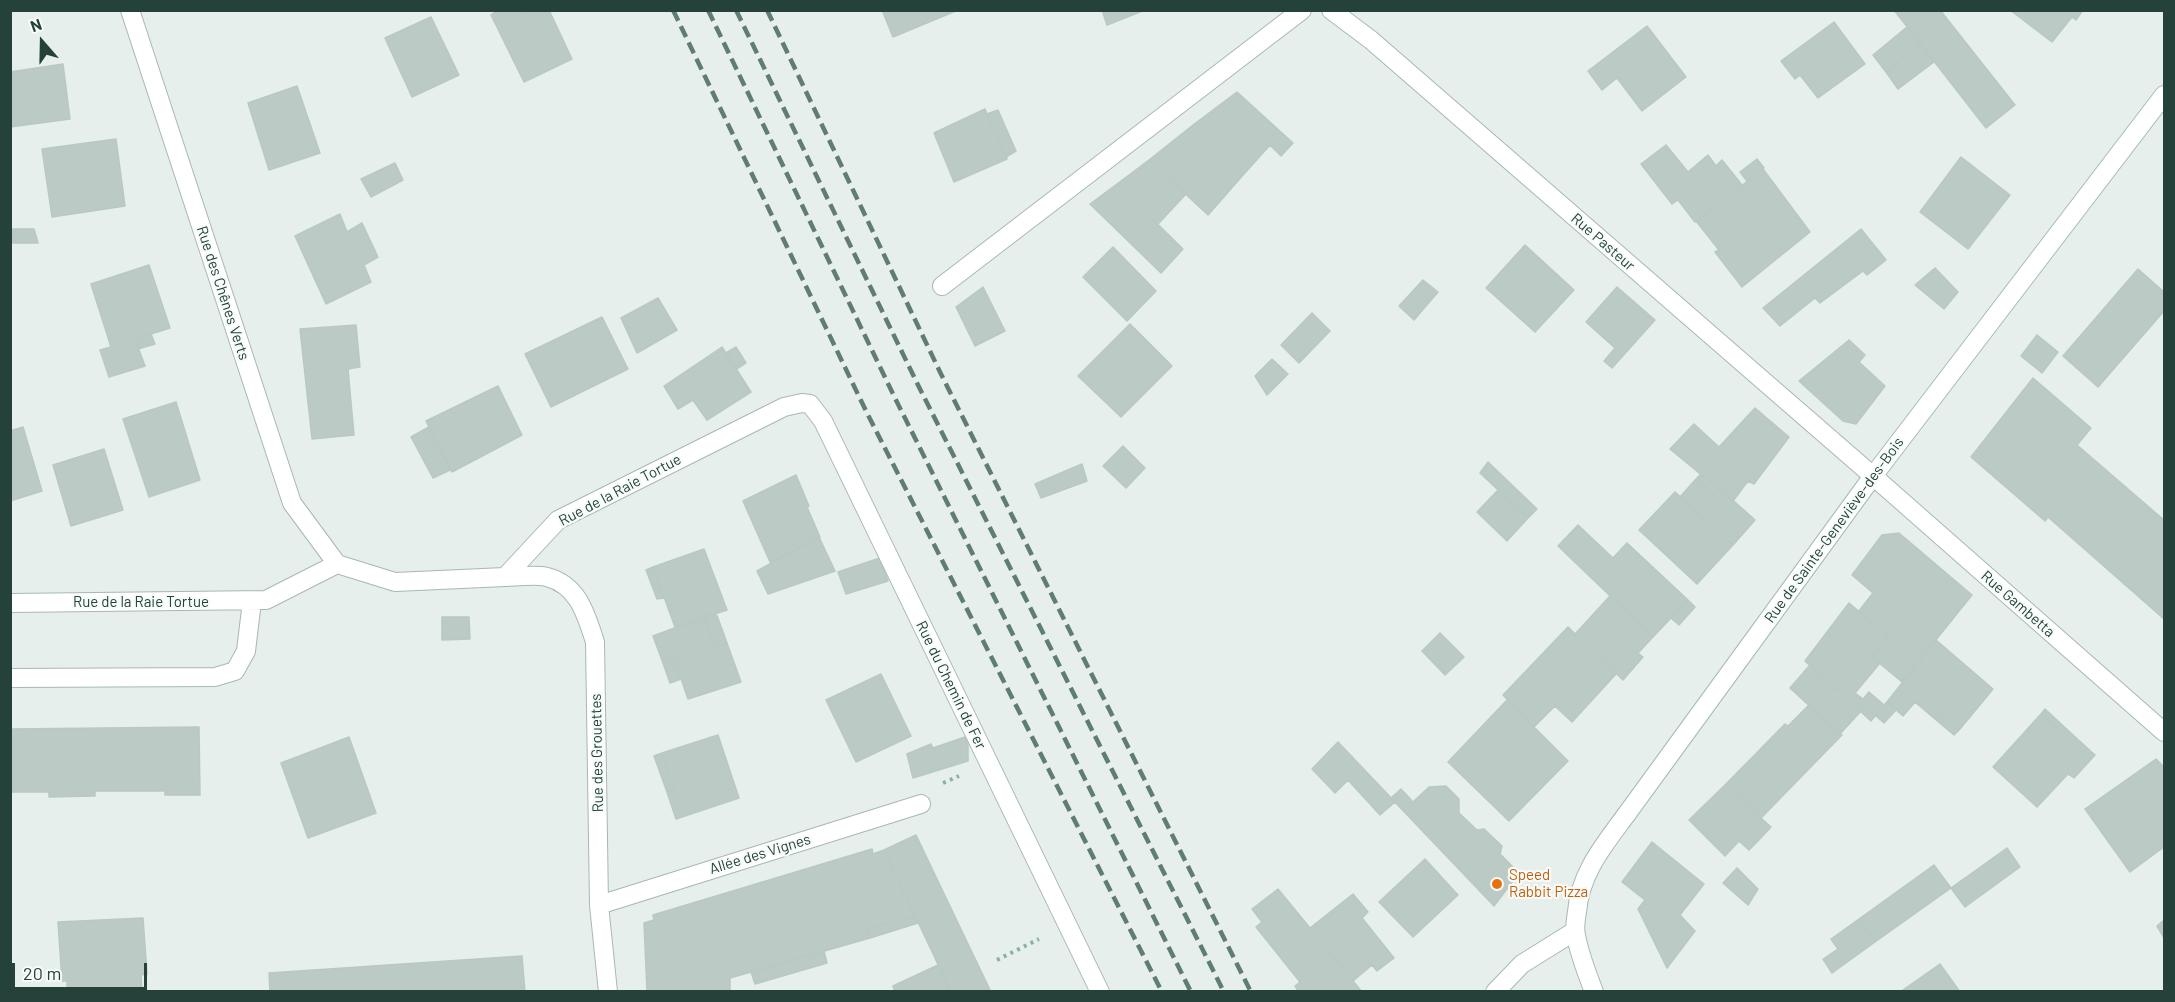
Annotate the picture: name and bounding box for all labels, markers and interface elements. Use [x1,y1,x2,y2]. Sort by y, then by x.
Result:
north arrow [12,12,72,72]
text: N [27,14,44,35]
street label: Rue Pasteur [1567,209,1639,275]
street label: Rue des Chênes Verts [193,224,253,362]
street label: Rue de Sainte-Geneviève-des-Bois [1761,434,1907,626]
street label: Rue de la Raie Tortue [556,450,684,530]
street label: Rue Gambetta [1977,567,2059,641]
street label: Rue de la Raie Tortue [73,593,209,611]
street label: Rue du Chemin de Fer [912,618,990,752]
street label: Rue des Grouettes [587,693,607,813]
street label: Allée des Vignes [707,830,813,878]
place label: Speed Rabbit Pizza [1509,866,1588,901]
marker: Speed Rabbit Pizza [1490,877,1504,891]
scale bar [15,951,150,989]
text: 20 m [23,962,61,984]

